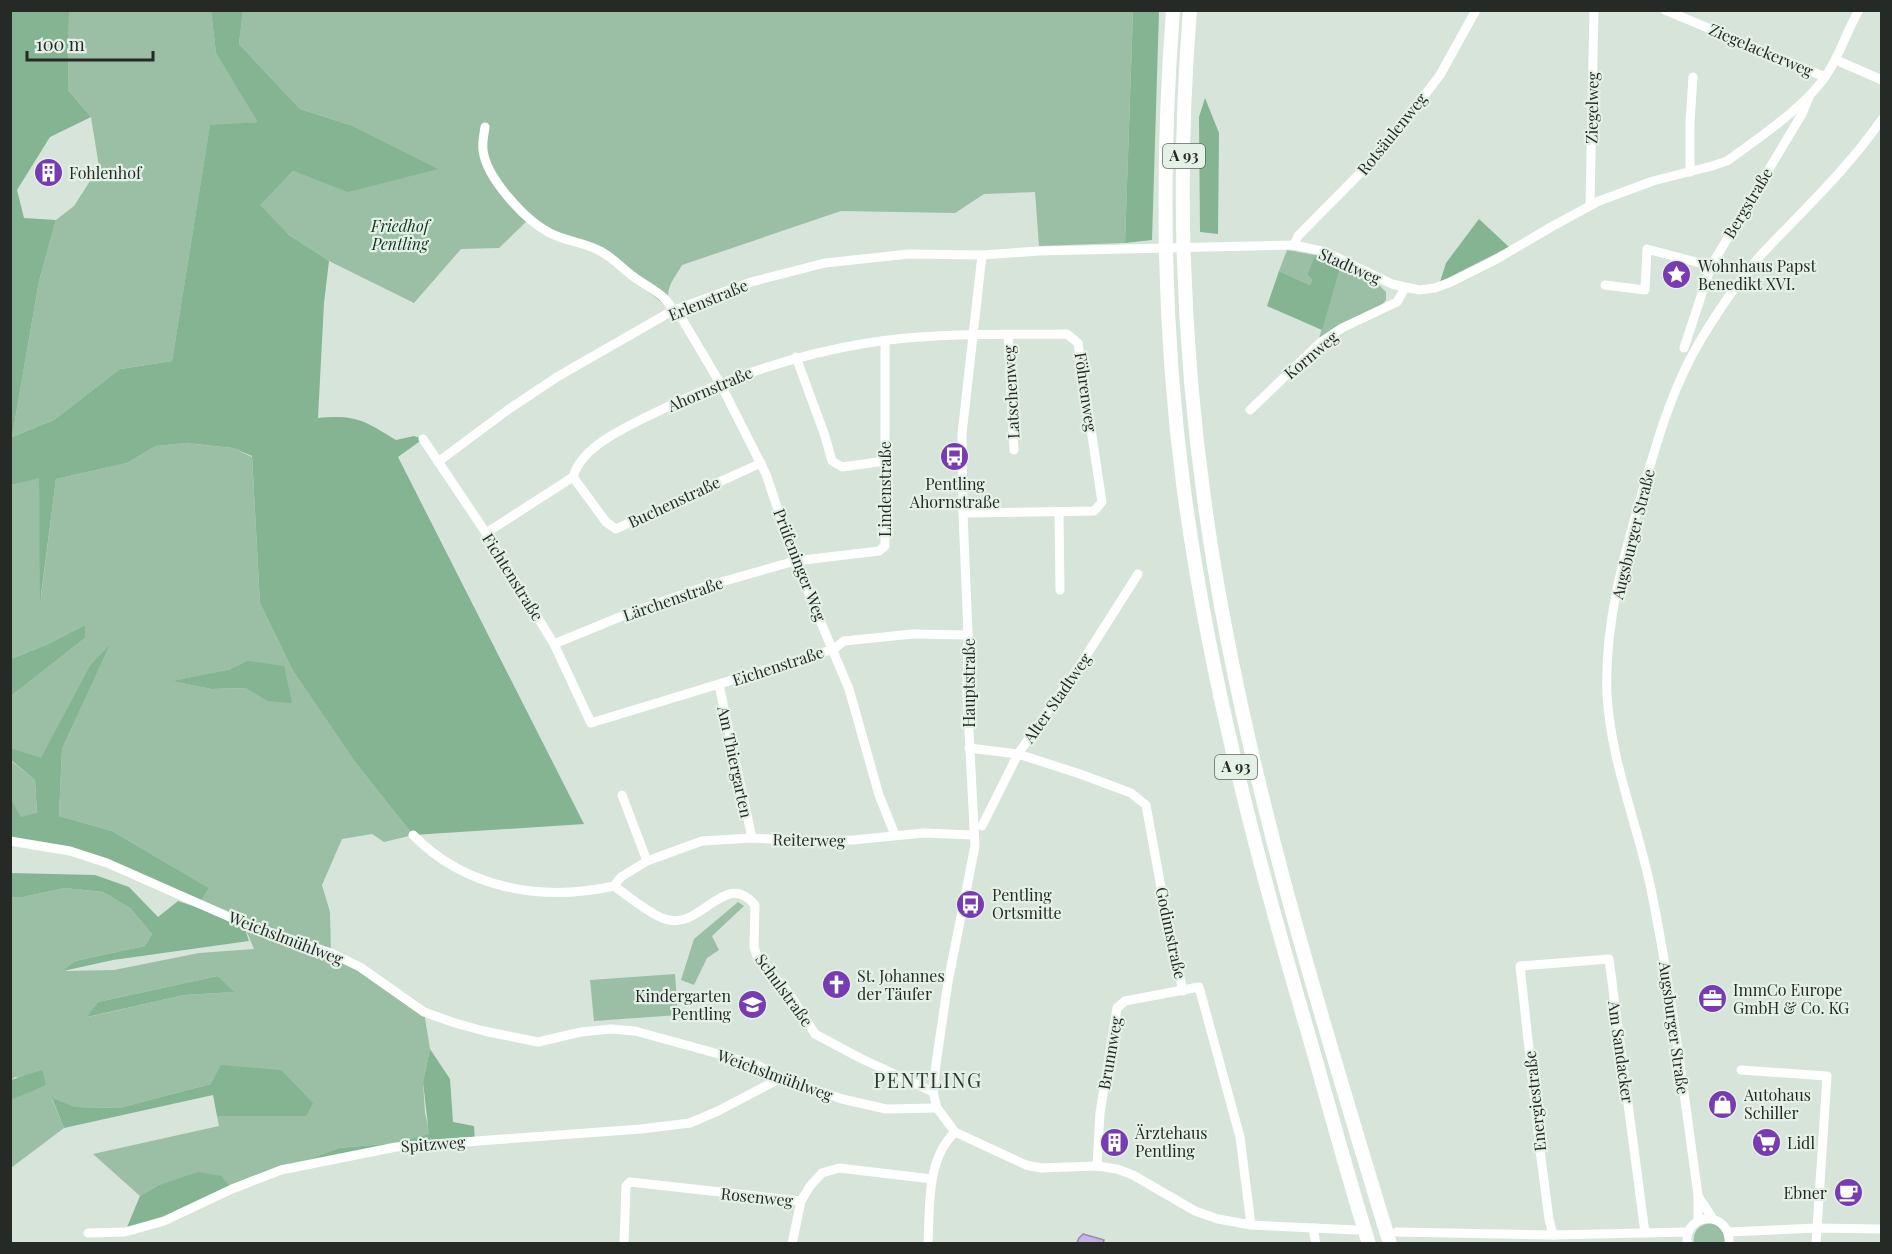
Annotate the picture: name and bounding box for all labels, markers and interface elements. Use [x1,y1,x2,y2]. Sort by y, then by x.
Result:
street label: Ziegelackerweg [1706,18,1817,81]
scale bar [27,24,153,62]
text: 100 m [36,32,85,56]
street label: Ziegelweg [1580,71,1603,144]
street label: Rotsäulenweg [1352,88,1432,179]
road number: A 93 [1163,144,1205,168]
building icon: Fohlenhof [32,157,64,189]
place label: Fohlenhof [69,162,143,183]
street label: Bergstraße [1718,164,1777,242]
park label: Friedhof Pentling [370,215,432,254]
street label: Stadtweg [1316,243,1385,289]
place label: Wohnhaus Papst Benedikt XVI. [1697,255,1816,294]
place icon: Wohnhaus Papst Benedikt XVI. [1661,259,1693,291]
street label: Erlenstraße [665,274,751,325]
street label: Kornweg [1279,325,1343,383]
street label: Latschenweg [998,344,1023,439]
street label: Föhrenweg [1071,351,1103,433]
street label: Ahornstraße [663,361,755,416]
bus stop icon: Pentling Ahornstraße [939,440,971,472]
street label: Lindenstraße [874,441,895,537]
street label: Augsburger Straße [1606,466,1659,602]
street label: Buchenstraße [624,471,723,532]
place label: Pentling Ahornstraße [909,473,1000,512]
street label: Prüfeninger Weg [769,505,832,625]
street label: Fichtenstraße [478,529,549,625]
street label: Lärchenstraße [620,572,726,625]
street label: Hauptstraße [958,638,979,728]
street label: Eichenstraße [730,641,826,690]
street label: Alter Stadtweg [1017,648,1096,748]
street label: Am Thiergarten [713,703,758,820]
road number: A 93 [1215,755,1257,779]
street label: Reiterweg [772,828,846,851]
place label: Pentling Ortsmitte [992,884,1061,923]
street label: Godimstraße [1151,885,1191,981]
bus stop icon: Pentling Ortsmitte [955,888,987,920]
street label: Weichslmühlweg [225,906,347,969]
street label: Schulstraße [751,949,818,1030]
street label: Augsburger Straße [1655,959,1694,1096]
place label: St. Johannes der Täufer [857,965,945,1004]
church icon: St. Johannes der Täufer [820,969,852,1001]
place label: ImmCo Europe GmbH & Co. KG [1733,979,1849,1018]
office icon: ImmCo Europe GmbH & Co. KG [1696,983,1728,1015]
place label: Kindergarten Pentling [635,985,732,1024]
school or university icon: Kindergarten Pentling [736,989,768,1021]
street label: Am Sandacker [1604,998,1639,1104]
street label: Brunnweg [1093,1014,1126,1091]
street label: Weichslmühlweg [714,1044,836,1105]
street label: Energiestraße [1519,1050,1550,1152]
district label: PENTLING [874,1066,983,1093]
place label: Autohaus Schiller [1743,1084,1811,1123]
shop icon: Autohaus Schiller [1707,1088,1739,1120]
place label: Ärztehaus Pentling [1134,1122,1207,1161]
building icon: Ärztehaus Pentling [1098,1126,1130,1158]
supermarket icon: Lidl [1750,1127,1782,1159]
street label: Spitzweg [400,1131,466,1156]
place label: Lidl [1787,1132,1815,1153]
cafe icon: Ebner [1832,1177,1864,1209]
street label: Rosenweg [720,1182,795,1211]
place label: Ebner [1783,1182,1827,1203]

